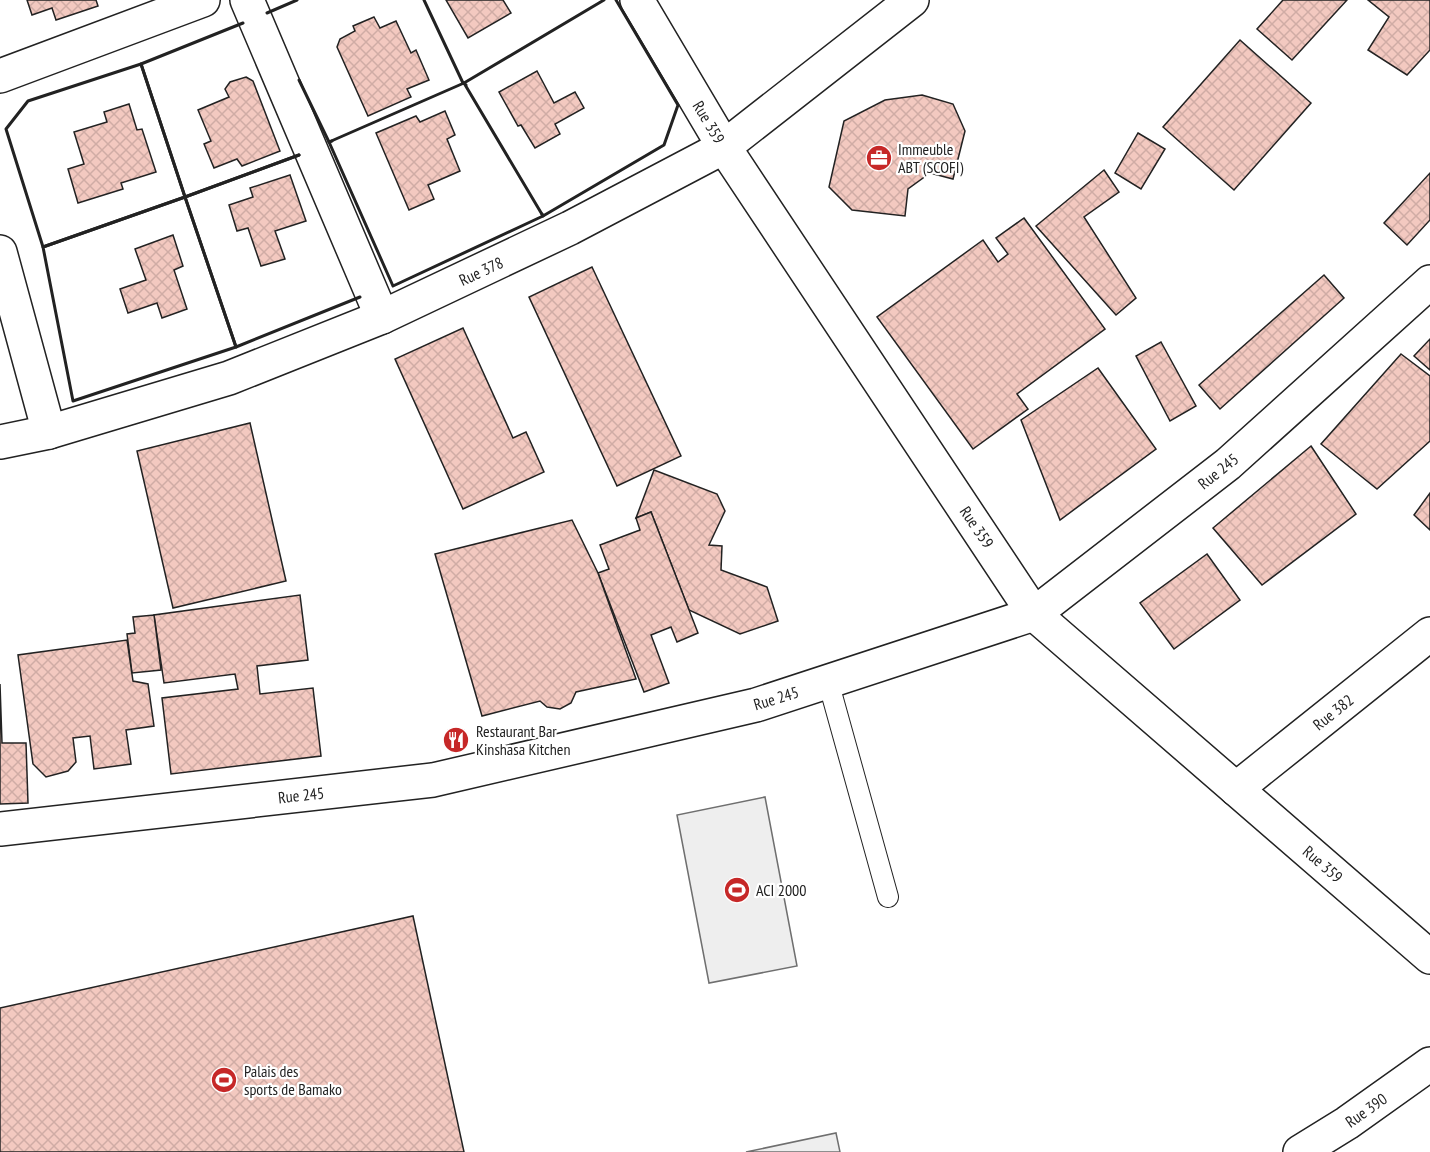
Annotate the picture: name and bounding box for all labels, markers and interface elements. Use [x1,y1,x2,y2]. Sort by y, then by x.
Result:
street label: Rue 359 [689,97,729,147]
place label: Immeuble ABT (SCOFI) [898,139,963,177]
office icon: Immeuble ABT (SCOFI) [864,143,894,173]
street label: Rue 378 [456,252,506,290]
street label: Rue 245 [1194,449,1242,493]
street label: Rue 359 [956,502,998,552]
street label: Rue 245 [751,682,801,714]
street label: Rue 382 [1309,690,1357,734]
place label: Restaurant Bar Kinshasa Kitchen [476,721,570,759]
restaurant icon: Restaurant Bar Kinshasa Kitchen [441,725,471,755]
street label: Rue 245 [277,783,325,807]
street label: Rue 359 [1299,841,1347,887]
sports icon: ACI 2000 [722,875,752,905]
place label: ACI 2000 [756,880,806,900]
place label: Palais des sports de Bamako [244,1061,342,1099]
sports icon: Palais des sports de Bamako [209,1065,239,1095]
street label: Rue 390 [1341,1089,1391,1131]

